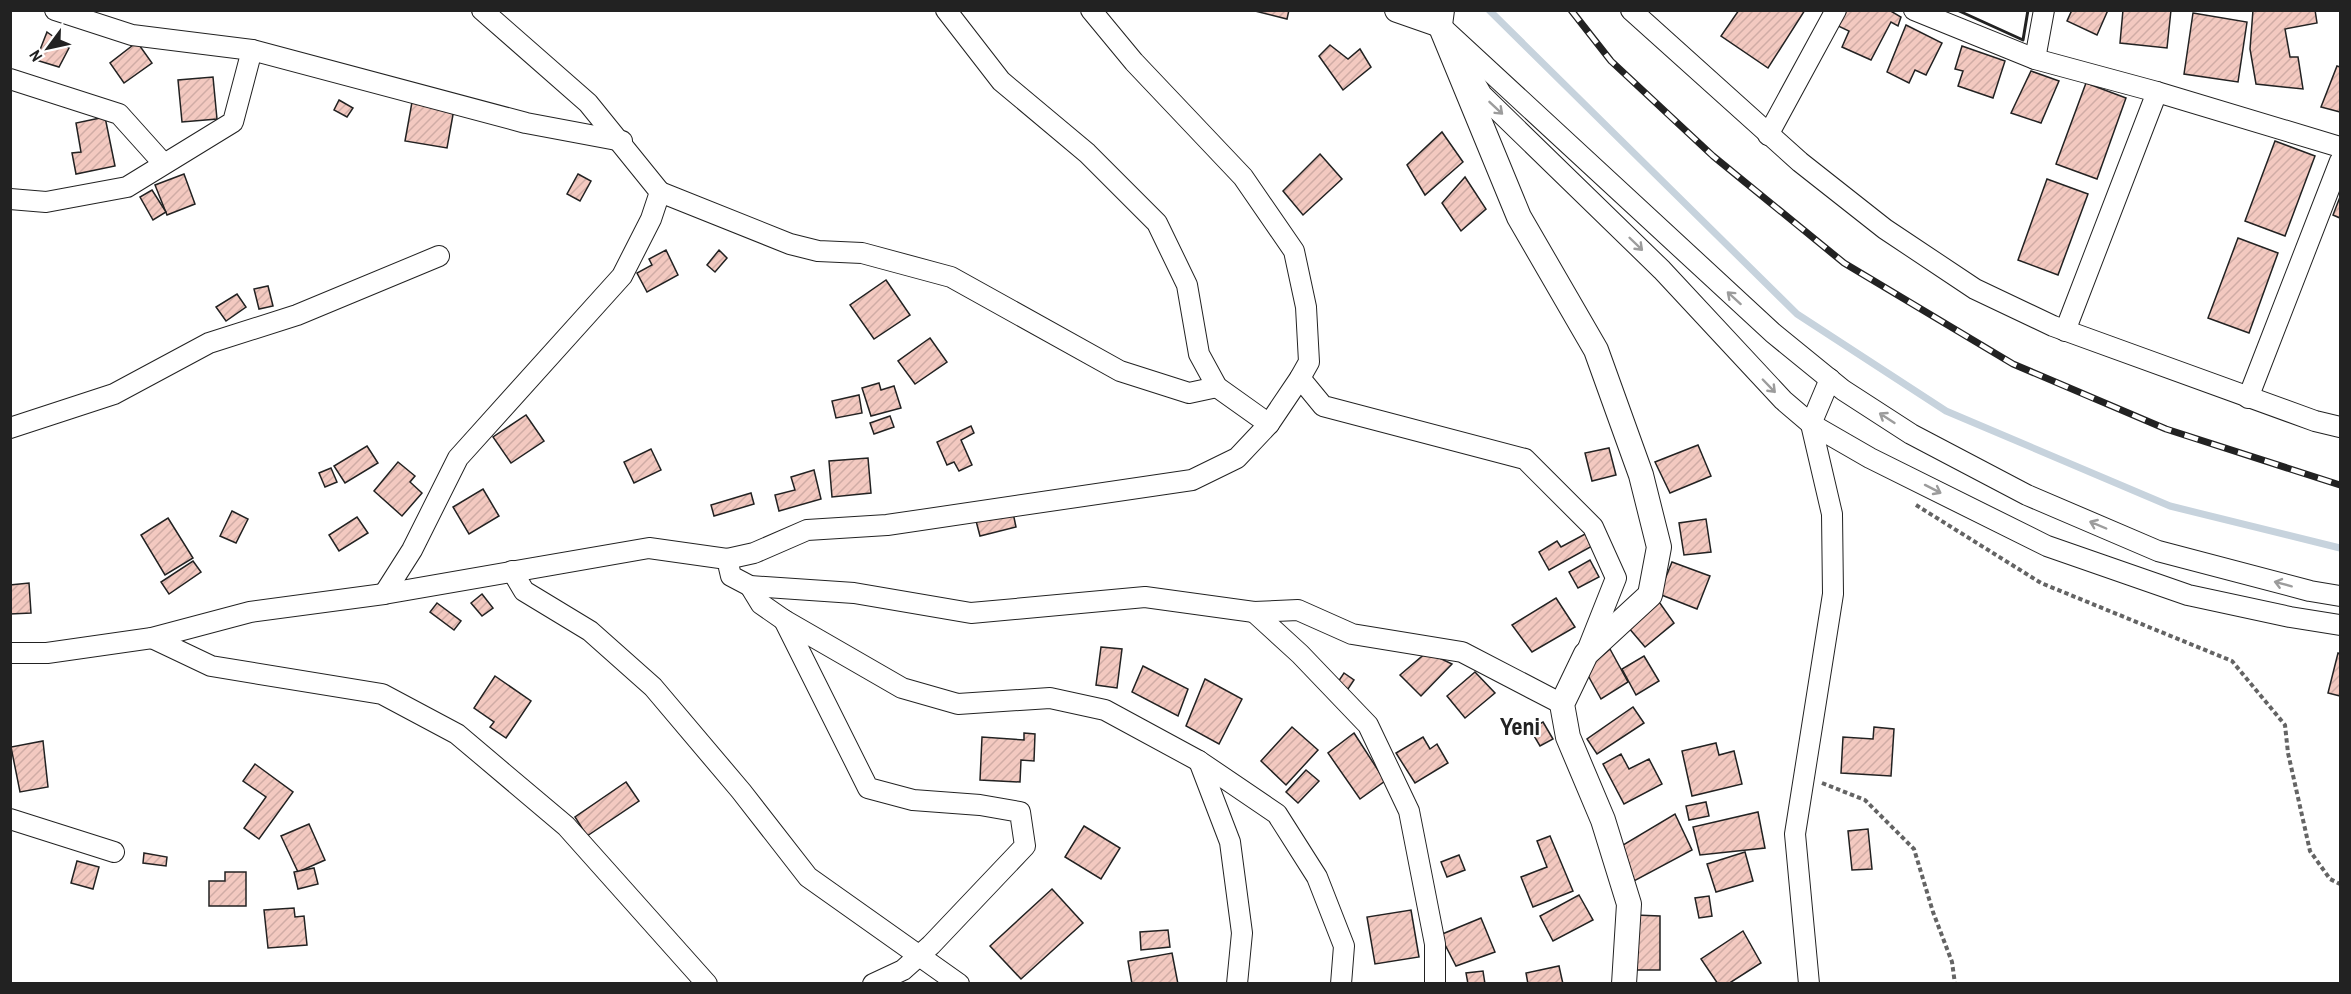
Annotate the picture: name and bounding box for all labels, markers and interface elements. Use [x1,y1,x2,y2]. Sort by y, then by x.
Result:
north arrow [18,18,78,78]
text: N [24,46,47,66]
one-way arrow [1488,101,1503,115]
one-way arrow [1628,236,1643,251]
one-way arrow [1727,291,1742,305]
one-way arrow [1762,378,1776,393]
one-way arrow [1878,412,1895,425]
one-way arrow [1924,483,1941,495]
one-way arrow [2089,519,2107,530]
one-way arrow [2274,577,2293,589]
district label: Yeni [1500,710,1540,742]

